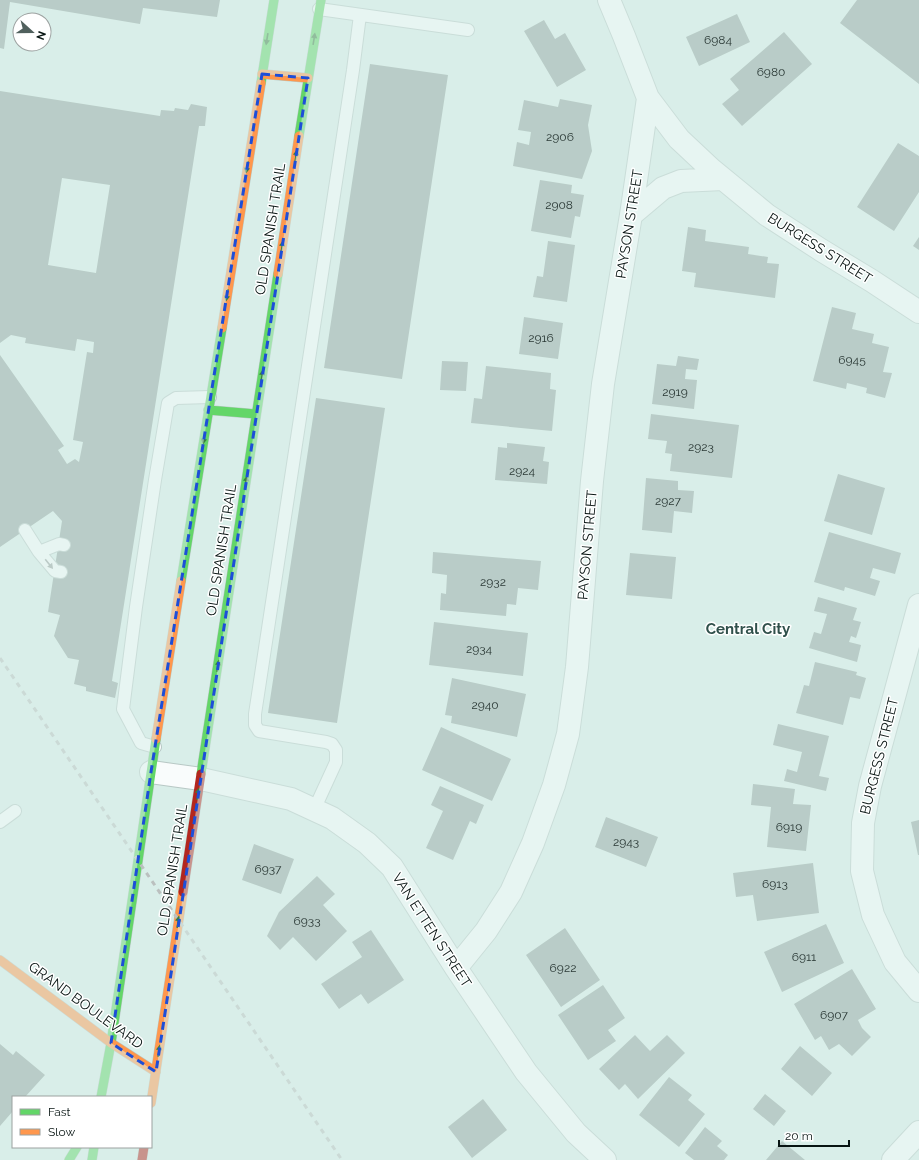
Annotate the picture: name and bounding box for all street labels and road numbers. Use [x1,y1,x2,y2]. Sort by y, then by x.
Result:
street label: OLD SPANISH TRAIL [252,162,288,296]
street label: PAYSON STREET [612,168,646,280]
street label: BURGESS STREET [765,209,875,287]
street label: OLD SPANISH TRAIL [203,483,239,617]
street label: PAYSON STREET [574,489,600,601]
street label: BURGESS STREET [857,695,901,816]
street label: OLD SPANISH TRAIL [154,803,190,937]
street label: VAN ETTEN STREET [389,870,475,990]
street label: GRAND BOULEVARD [26,958,146,1052]

